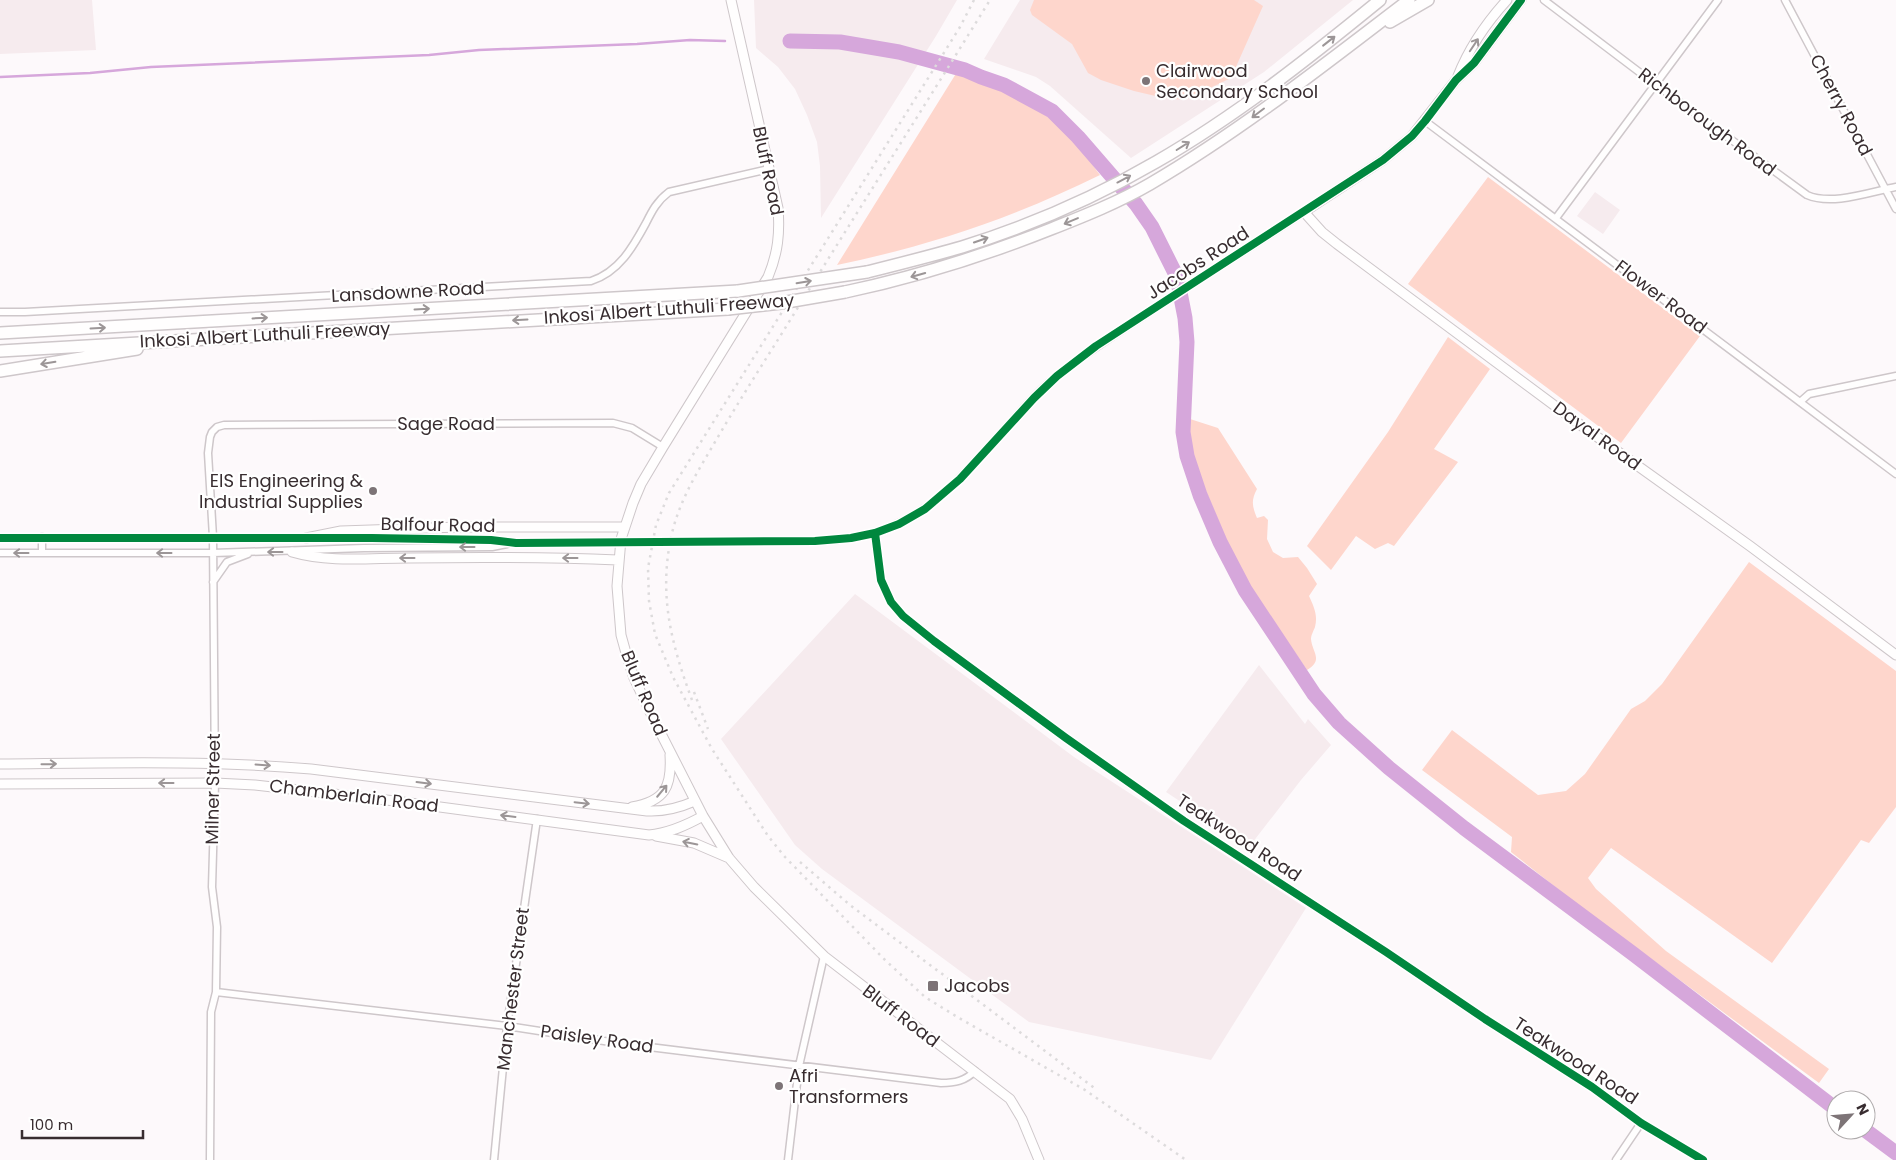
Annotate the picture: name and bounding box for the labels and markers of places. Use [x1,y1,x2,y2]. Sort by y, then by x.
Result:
place label: Clairwood Secondary School [1156,58,1318,104]
marker: Clairwood Secondary School [1140,75,1152,87]
place label: EIS Engineering & Industrial Supplies [199,468,364,514]
marker: EIS Engineering & Industrial Supplies [367,485,379,497]
place label: Jacobs [944,973,1010,998]
marker: Jacobs [926,979,940,993]
place label: Afri Transformers [789,1063,909,1109]
marker: Afri Transformers [773,1080,785,1092]

